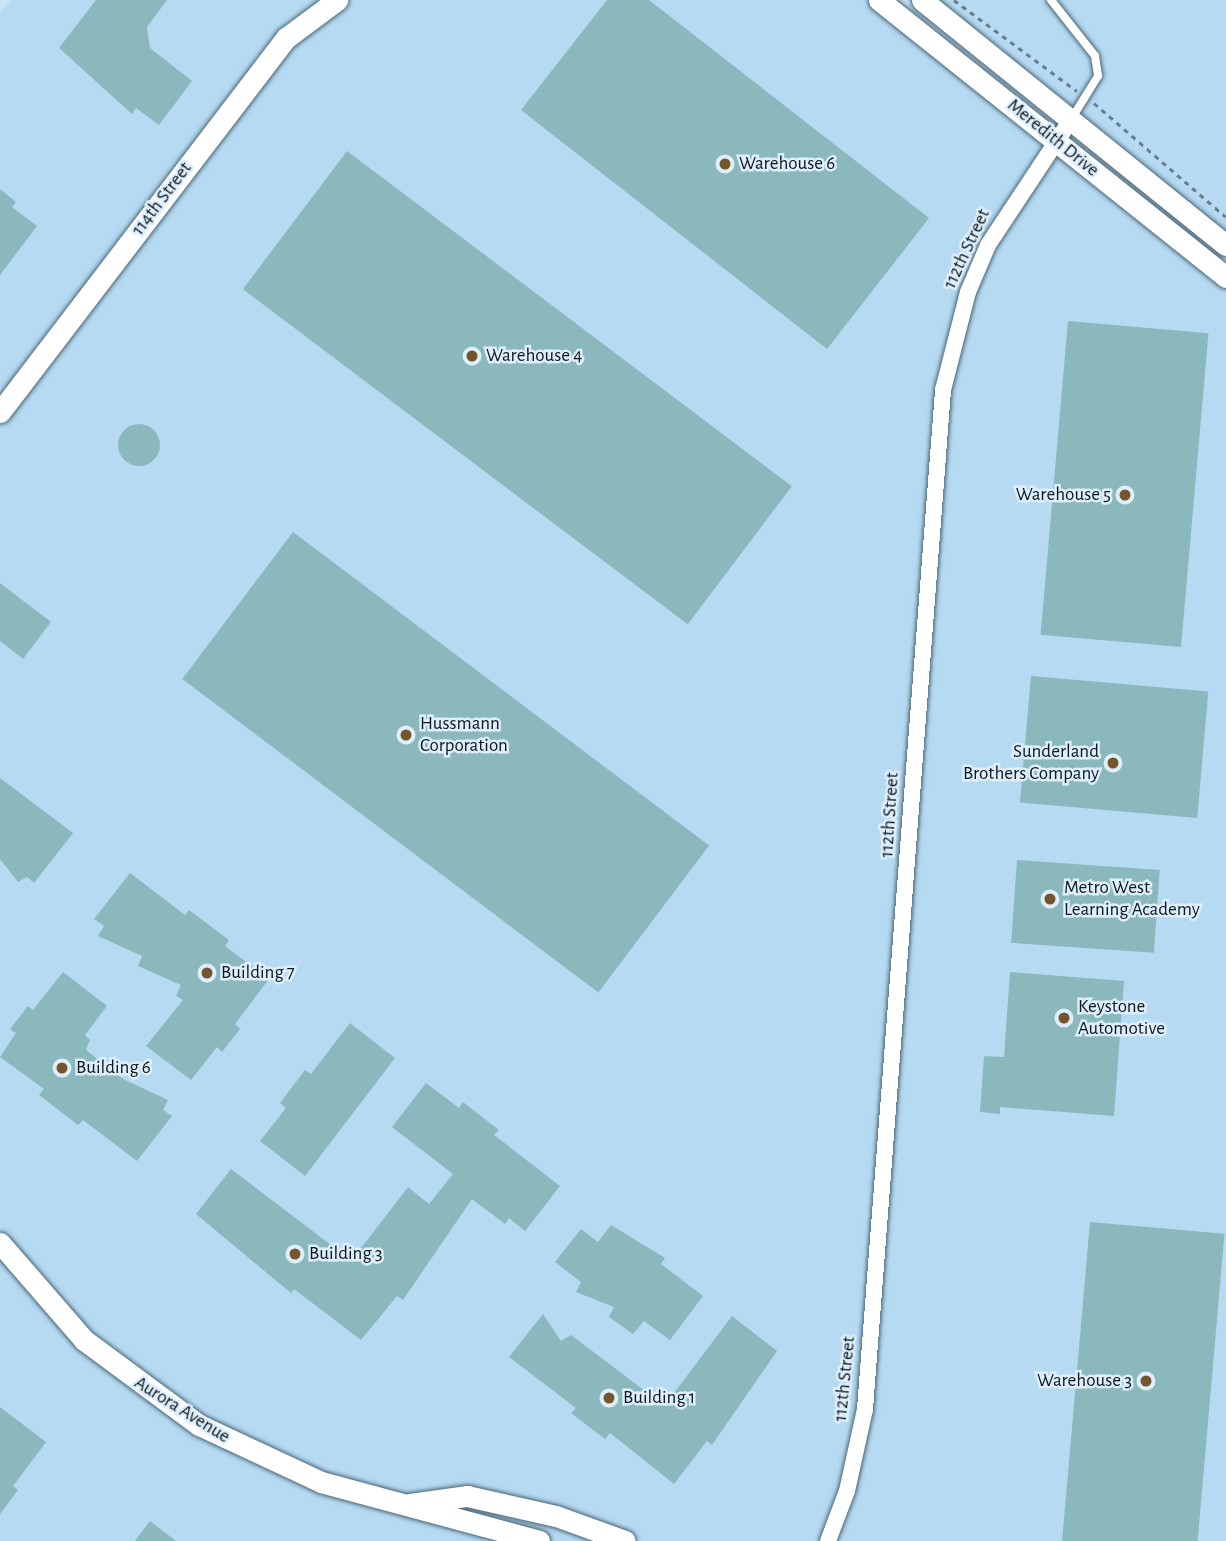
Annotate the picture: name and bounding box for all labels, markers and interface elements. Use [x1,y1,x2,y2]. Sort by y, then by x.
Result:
street label: Meredith Drive [1003,94,1103,182]
place label: Warehouse 6 [739,153,835,175]
marker: Warehouse 6 [717,156,733,172]
street label: 114th Street [127,158,197,240]
street label: 112th Street [939,205,995,293]
place label: Warehouse 4 [486,345,582,367]
marker: Warehouse 4 [464,348,480,364]
place label: Warehouse 5 [1016,484,1111,506]
marker: Warehouse 5 [1117,487,1133,503]
place label: Hussmann Corporation [420,713,508,757]
marker: Hussmann Corporation [398,727,414,743]
place label: Sunderland Brothers Company [963,741,1099,785]
marker: Sunderland Brothers Company [1105,755,1121,771]
street label: 112th Street [876,772,904,858]
place label: Metro West Learning Academy [1064,877,1200,921]
marker: Metro West Learning Academy [1042,891,1058,907]
place label: Building 7 [221,962,295,984]
marker: Building 7 [199,965,215,981]
place label: Keystone Automotive [1078,996,1165,1040]
marker: Keystone Automotive [1056,1010,1072,1026]
place label: Building 6 [76,1057,151,1079]
marker: Building 6 [54,1060,70,1076]
place label: Building 3 [309,1243,383,1265]
marker: Building 3 [287,1246,303,1262]
street label: 112th Street [829,1335,861,1423]
place label: Warehouse 3 [1037,1370,1132,1392]
street label: Aurora Avenue [130,1372,234,1448]
marker: Warehouse 3 [1138,1373,1154,1389]
place label: Building 1 [623,1387,695,1409]
marker: Building 1 [601,1390,617,1406]

